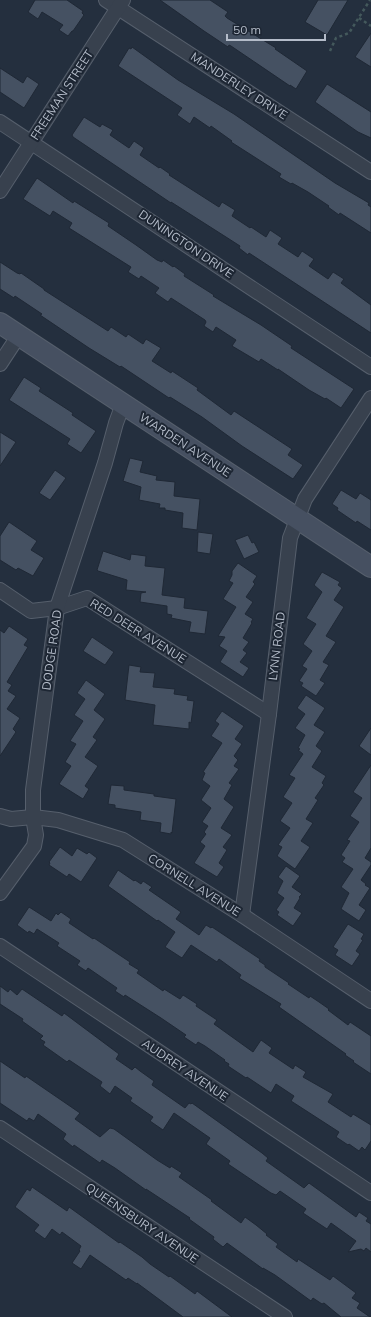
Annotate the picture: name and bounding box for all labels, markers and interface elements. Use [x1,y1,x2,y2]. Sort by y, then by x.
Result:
scale bar [227,16,325,42]
text: 50 m [233,22,261,37]
street label: FREEMAN STREET [27,46,97,143]
street label: MANDERLEY DRIVE [188,49,290,122]
street label: DUNINGTON DRIVE [136,206,237,281]
street label: WARDEN AVENUE [137,409,234,480]
street label: RED DEER AVENUE [87,595,189,666]
street label: DODGE ROAD [38,609,65,691]
street label: LYNN ROAD [265,611,288,681]
street label: CORNELL AVENUE [145,850,243,919]
street label: AUDREY AVENUE [139,1035,231,1104]
street label: QUEENSBURY AVENUE [83,1179,201,1266]

